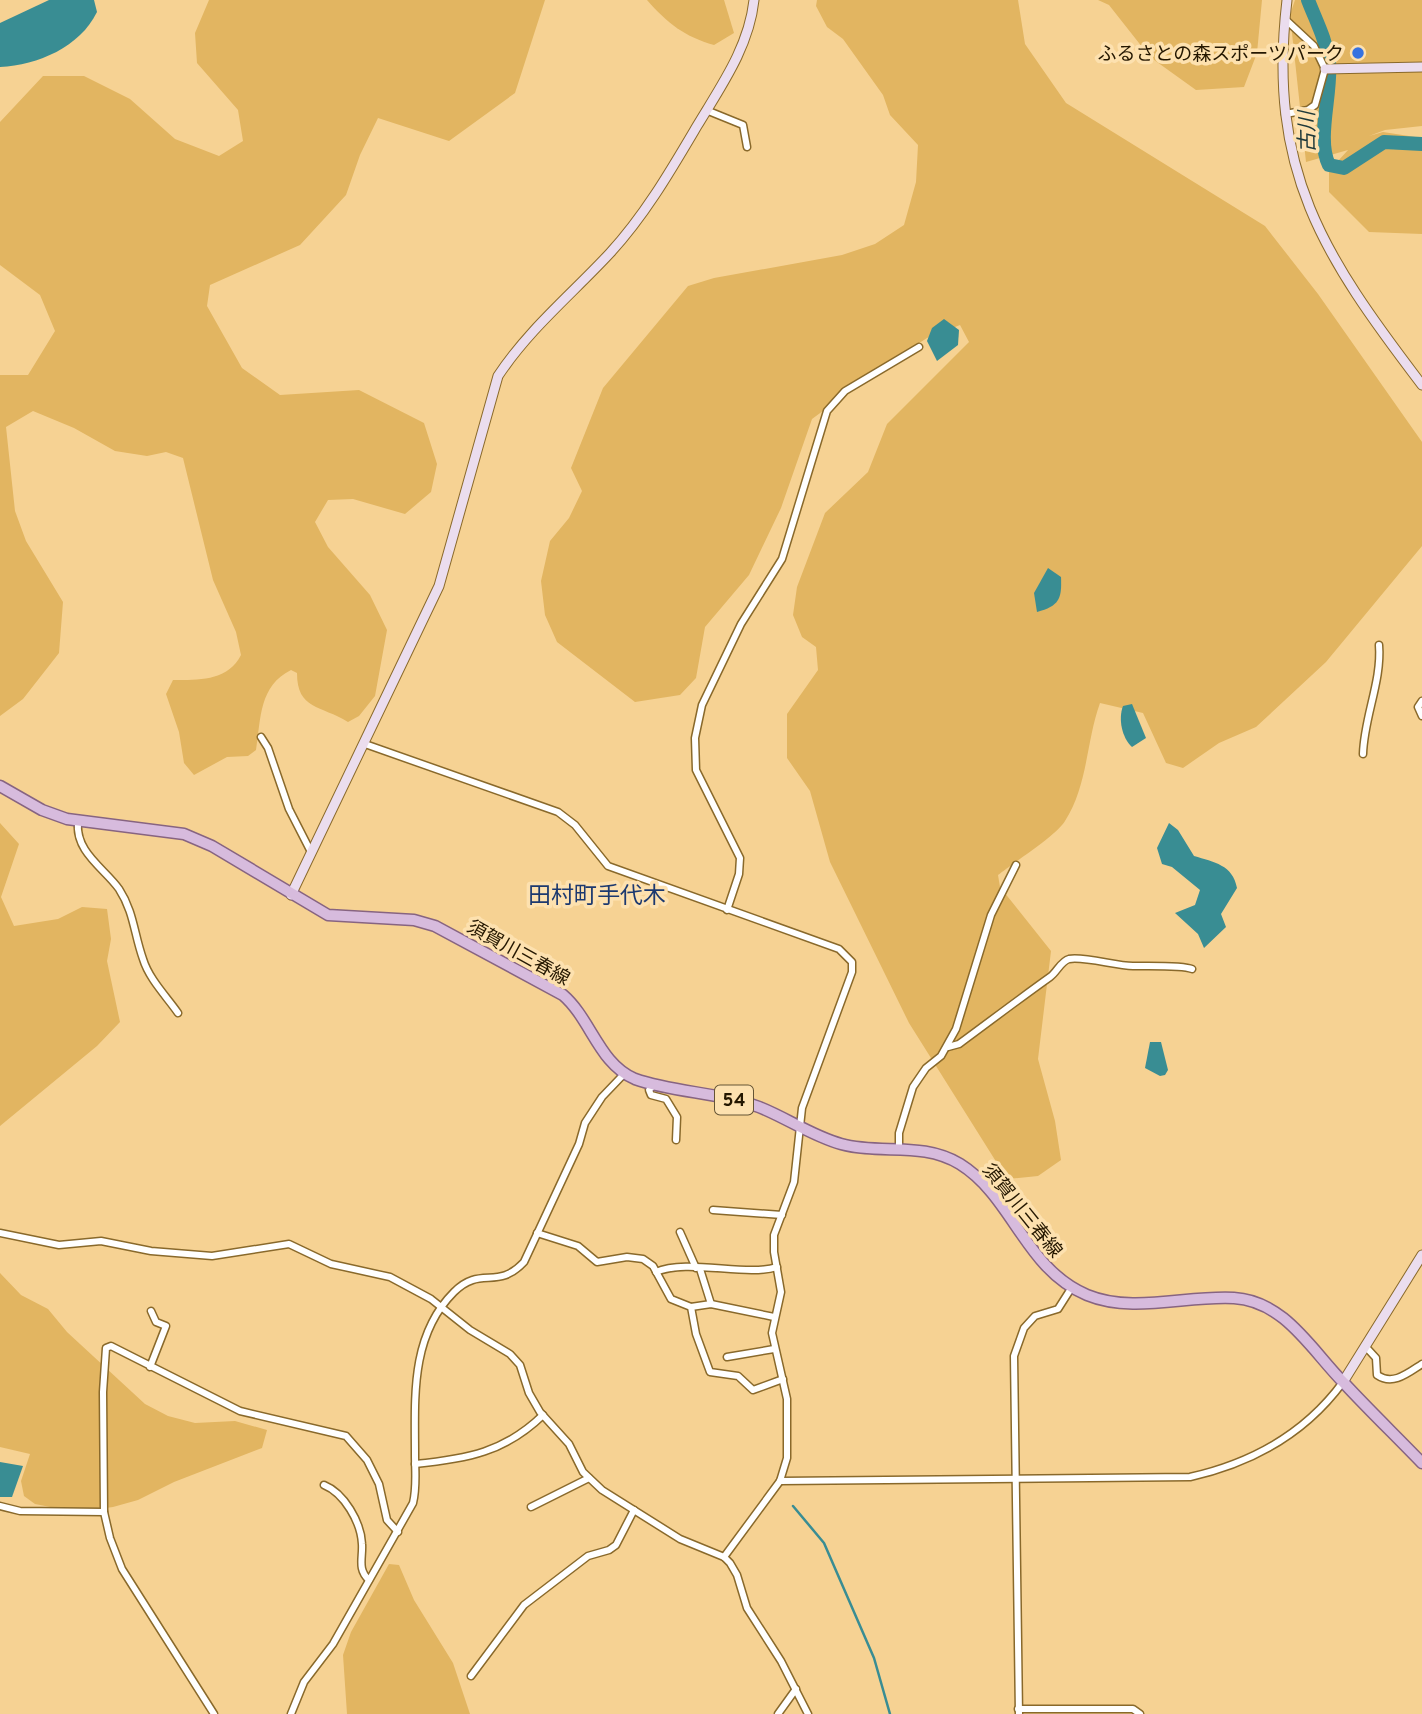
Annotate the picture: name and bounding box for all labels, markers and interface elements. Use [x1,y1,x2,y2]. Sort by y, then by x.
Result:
place label: ふるさとの森スポーツパーク [1098,43,1344,67]
marker: ふるさとの森スポーツパーク [1350,45,1366,61]
water label: 古川 [1295,109,1322,153]
district label: 田村町手代木 [528,883,666,912]
street label: 須賀川三春線 [462,916,574,992]
road number: 54 [715,1086,753,1114]
street label: 須賀川三春線 [976,1159,1067,1263]

